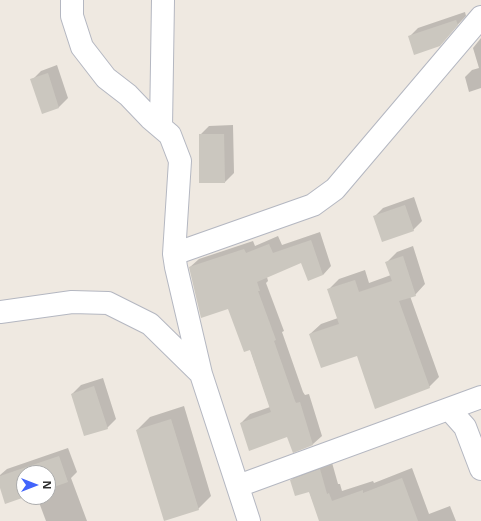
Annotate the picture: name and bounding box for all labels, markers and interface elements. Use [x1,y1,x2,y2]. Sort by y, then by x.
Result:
north arrow [16,465,56,505]
text: N [40,481,55,489]

